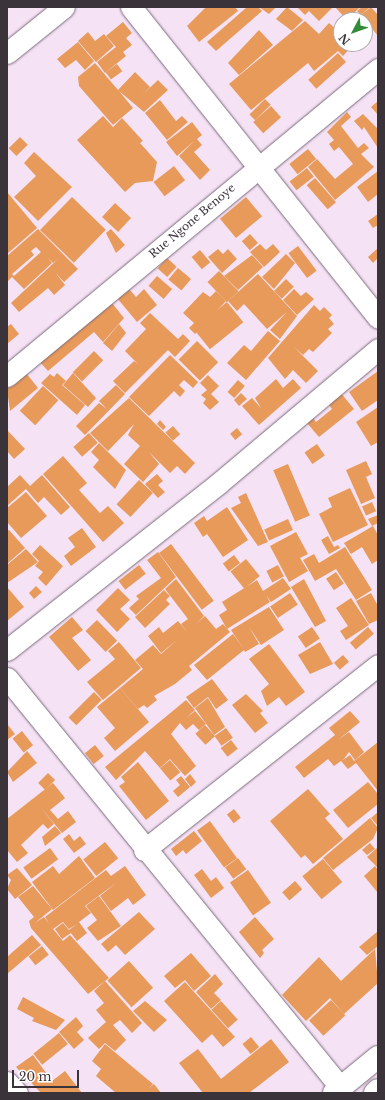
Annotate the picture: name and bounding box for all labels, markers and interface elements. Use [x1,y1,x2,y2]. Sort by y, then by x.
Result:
north arrow [333,12,373,52]
text: N [336,31,353,48]
street label: Rue Ngone Benoye [146,181,238,261]
scale bar [14,1062,81,1088]
text: 20 m [19,1069,51,1084]

